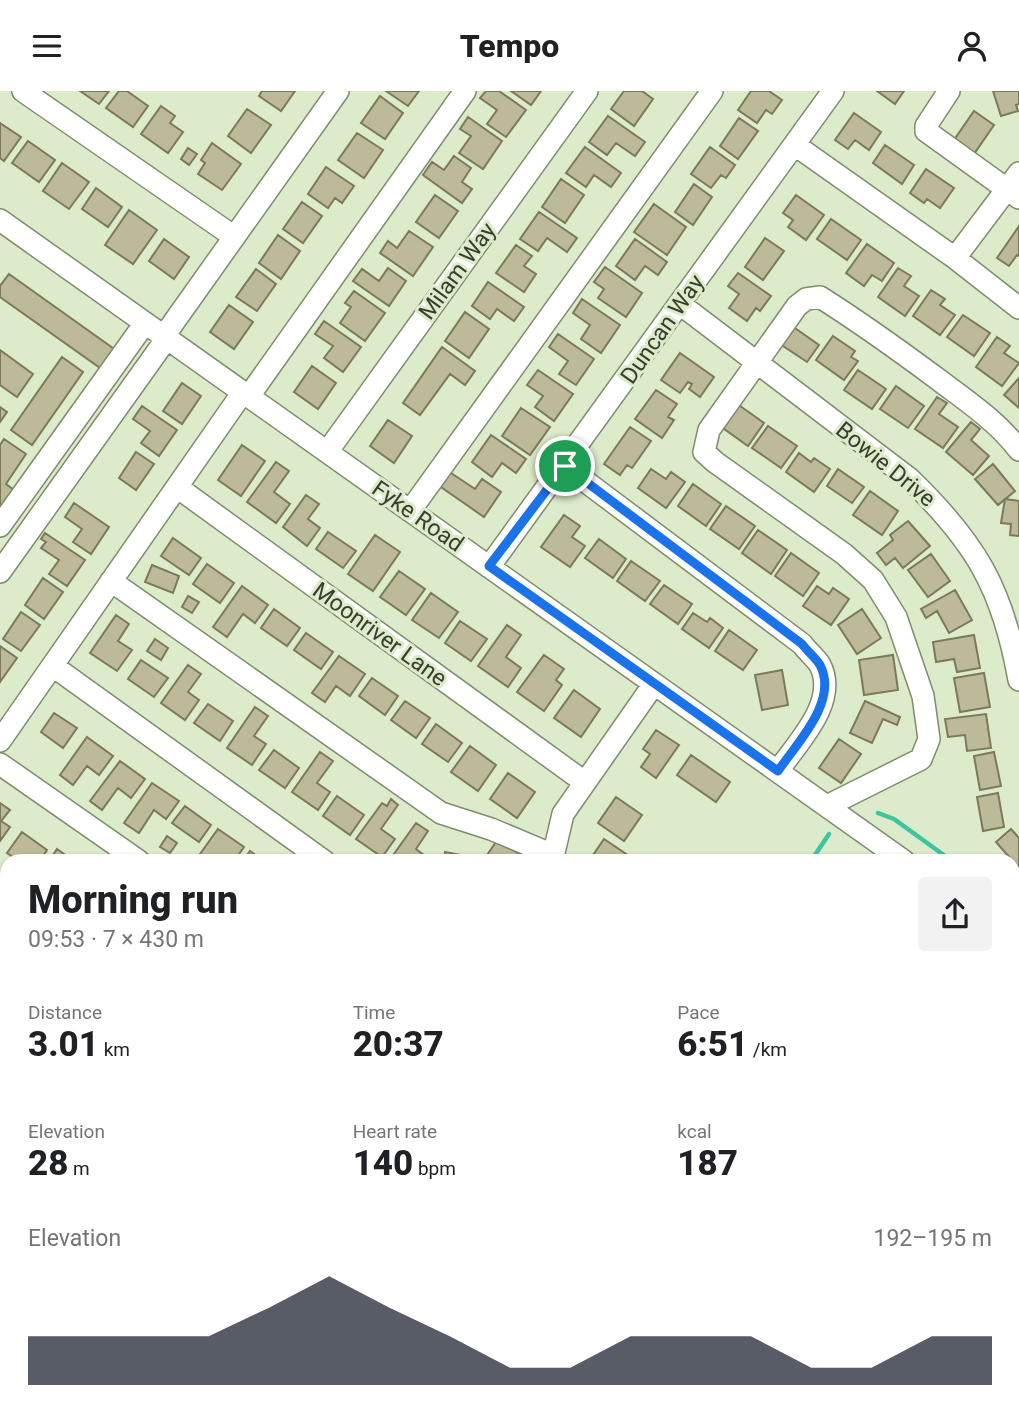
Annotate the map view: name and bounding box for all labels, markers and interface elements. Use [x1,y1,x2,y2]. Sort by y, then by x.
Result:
icon: menu [28,27,66,65]
text: Tempo [460,27,559,65]
icon: person [953,27,991,65]
street label: Milam Way [413,218,502,325]
street label: Duncan Way [615,270,710,389]
street label: Bowie Drive [831,416,941,513]
pin [535,436,595,496]
icon: arrive [546,447,584,485]
street label: Fyke Road [367,475,469,558]
street label: Moonriver Lane [307,577,452,692]
button: share [918,877,992,951]
text: Morning run [28,878,238,922]
text: 09:53 · 7 × 430 m [28,926,204,953]
text: Distance [28,1001,102,1024]
text: Time [353,1001,395,1024]
text: Pace [677,1001,720,1024]
text: 3.01 [28,1024,99,1065]
text: 20:37 [353,1024,444,1065]
text: 6:51 [677,1024,748,1065]
text: km [99,1038,130,1061]
text: /km [748,1038,787,1061]
text: Elevation [28,1120,105,1143]
text: Heart rate [353,1120,437,1143]
text: kcal [677,1120,712,1143]
text: 28 [28,1143,68,1184]
text: 140 [353,1143,413,1184]
text: 187 [677,1143,738,1184]
text: m [68,1157,90,1180]
text: bpm [413,1157,456,1180]
text: Elevation [28,1225,121,1252]
text: 192–195 m [873,1225,992,1252]

